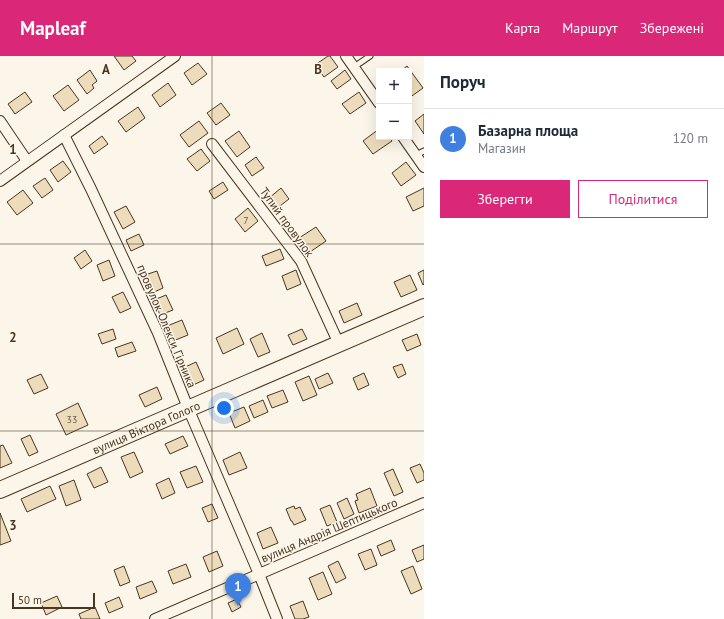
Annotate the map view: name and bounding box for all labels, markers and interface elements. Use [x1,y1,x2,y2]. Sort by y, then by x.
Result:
text: Mapleaf [20,16,86,40]
text: Карта [505,19,540,37]
text: Маршрут [562,19,618,37]
text: Збережені [640,19,704,37]
text: A [102,61,110,78]
text: B [314,61,322,78]
map controls [376,68,412,140]
button: + [376,68,412,104]
text: Поруч [440,71,486,93]
button: − [376,104,412,140]
text: Базарна площа [478,121,578,140]
text: 1 [449,130,457,147]
text: 120 m [673,130,708,147]
text: Магазин [478,140,526,157]
text: 1 [9,141,17,158]
button: Зберегти [440,180,570,218]
button: Поділитися [578,180,708,218]
street label: Тупий провулок [257,184,317,260]
house number: 7 [243,214,249,227]
street label: провулок Олекси Гірника [134,262,200,390]
text: 2 [9,329,17,346]
street label: вулиця Віктора Голого [90,397,202,457]
your location [214,398,234,418]
house number: 33 [67,413,77,426]
street label: вулиця Андрія Шептицького [258,494,400,566]
text: 3 [9,517,17,534]
pin: 1 [225,573,251,606]
scale bar [12,591,95,610]
text: 50 m [18,593,42,607]

